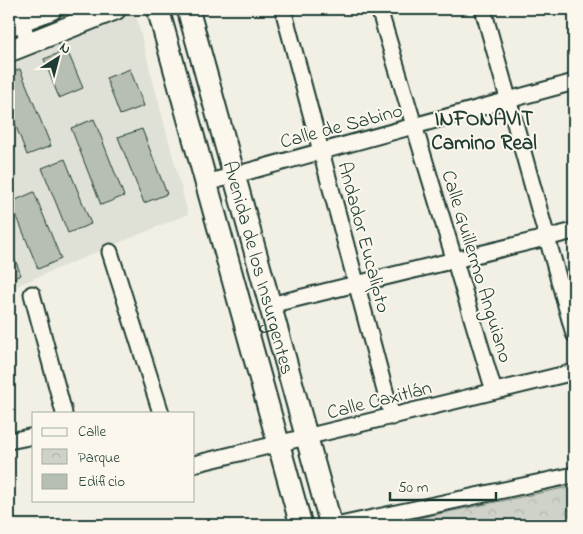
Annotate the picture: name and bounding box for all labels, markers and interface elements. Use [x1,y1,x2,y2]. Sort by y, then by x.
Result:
north arrow [32,32,82,82]
text: N [55,37,75,60]
street label: Calle de Sabino [277,97,406,158]
district label: INFONAVIT Camino Real [431,105,537,159]
street label: Avenida de los Insurgentes [214,158,301,378]
street label: Andador Eucalipto [328,159,397,316]
street label: Calle Guillermo Anguiano [432,167,519,367]
street label: Calle Caxitlán [324,374,435,428]
legend [32,412,195,502]
text: Calle [78,421,106,443]
text: Parque [78,447,120,469]
scale bar [390,469,497,501]
text: Edificio [78,471,125,493]
text: 50 m [398,477,429,499]

